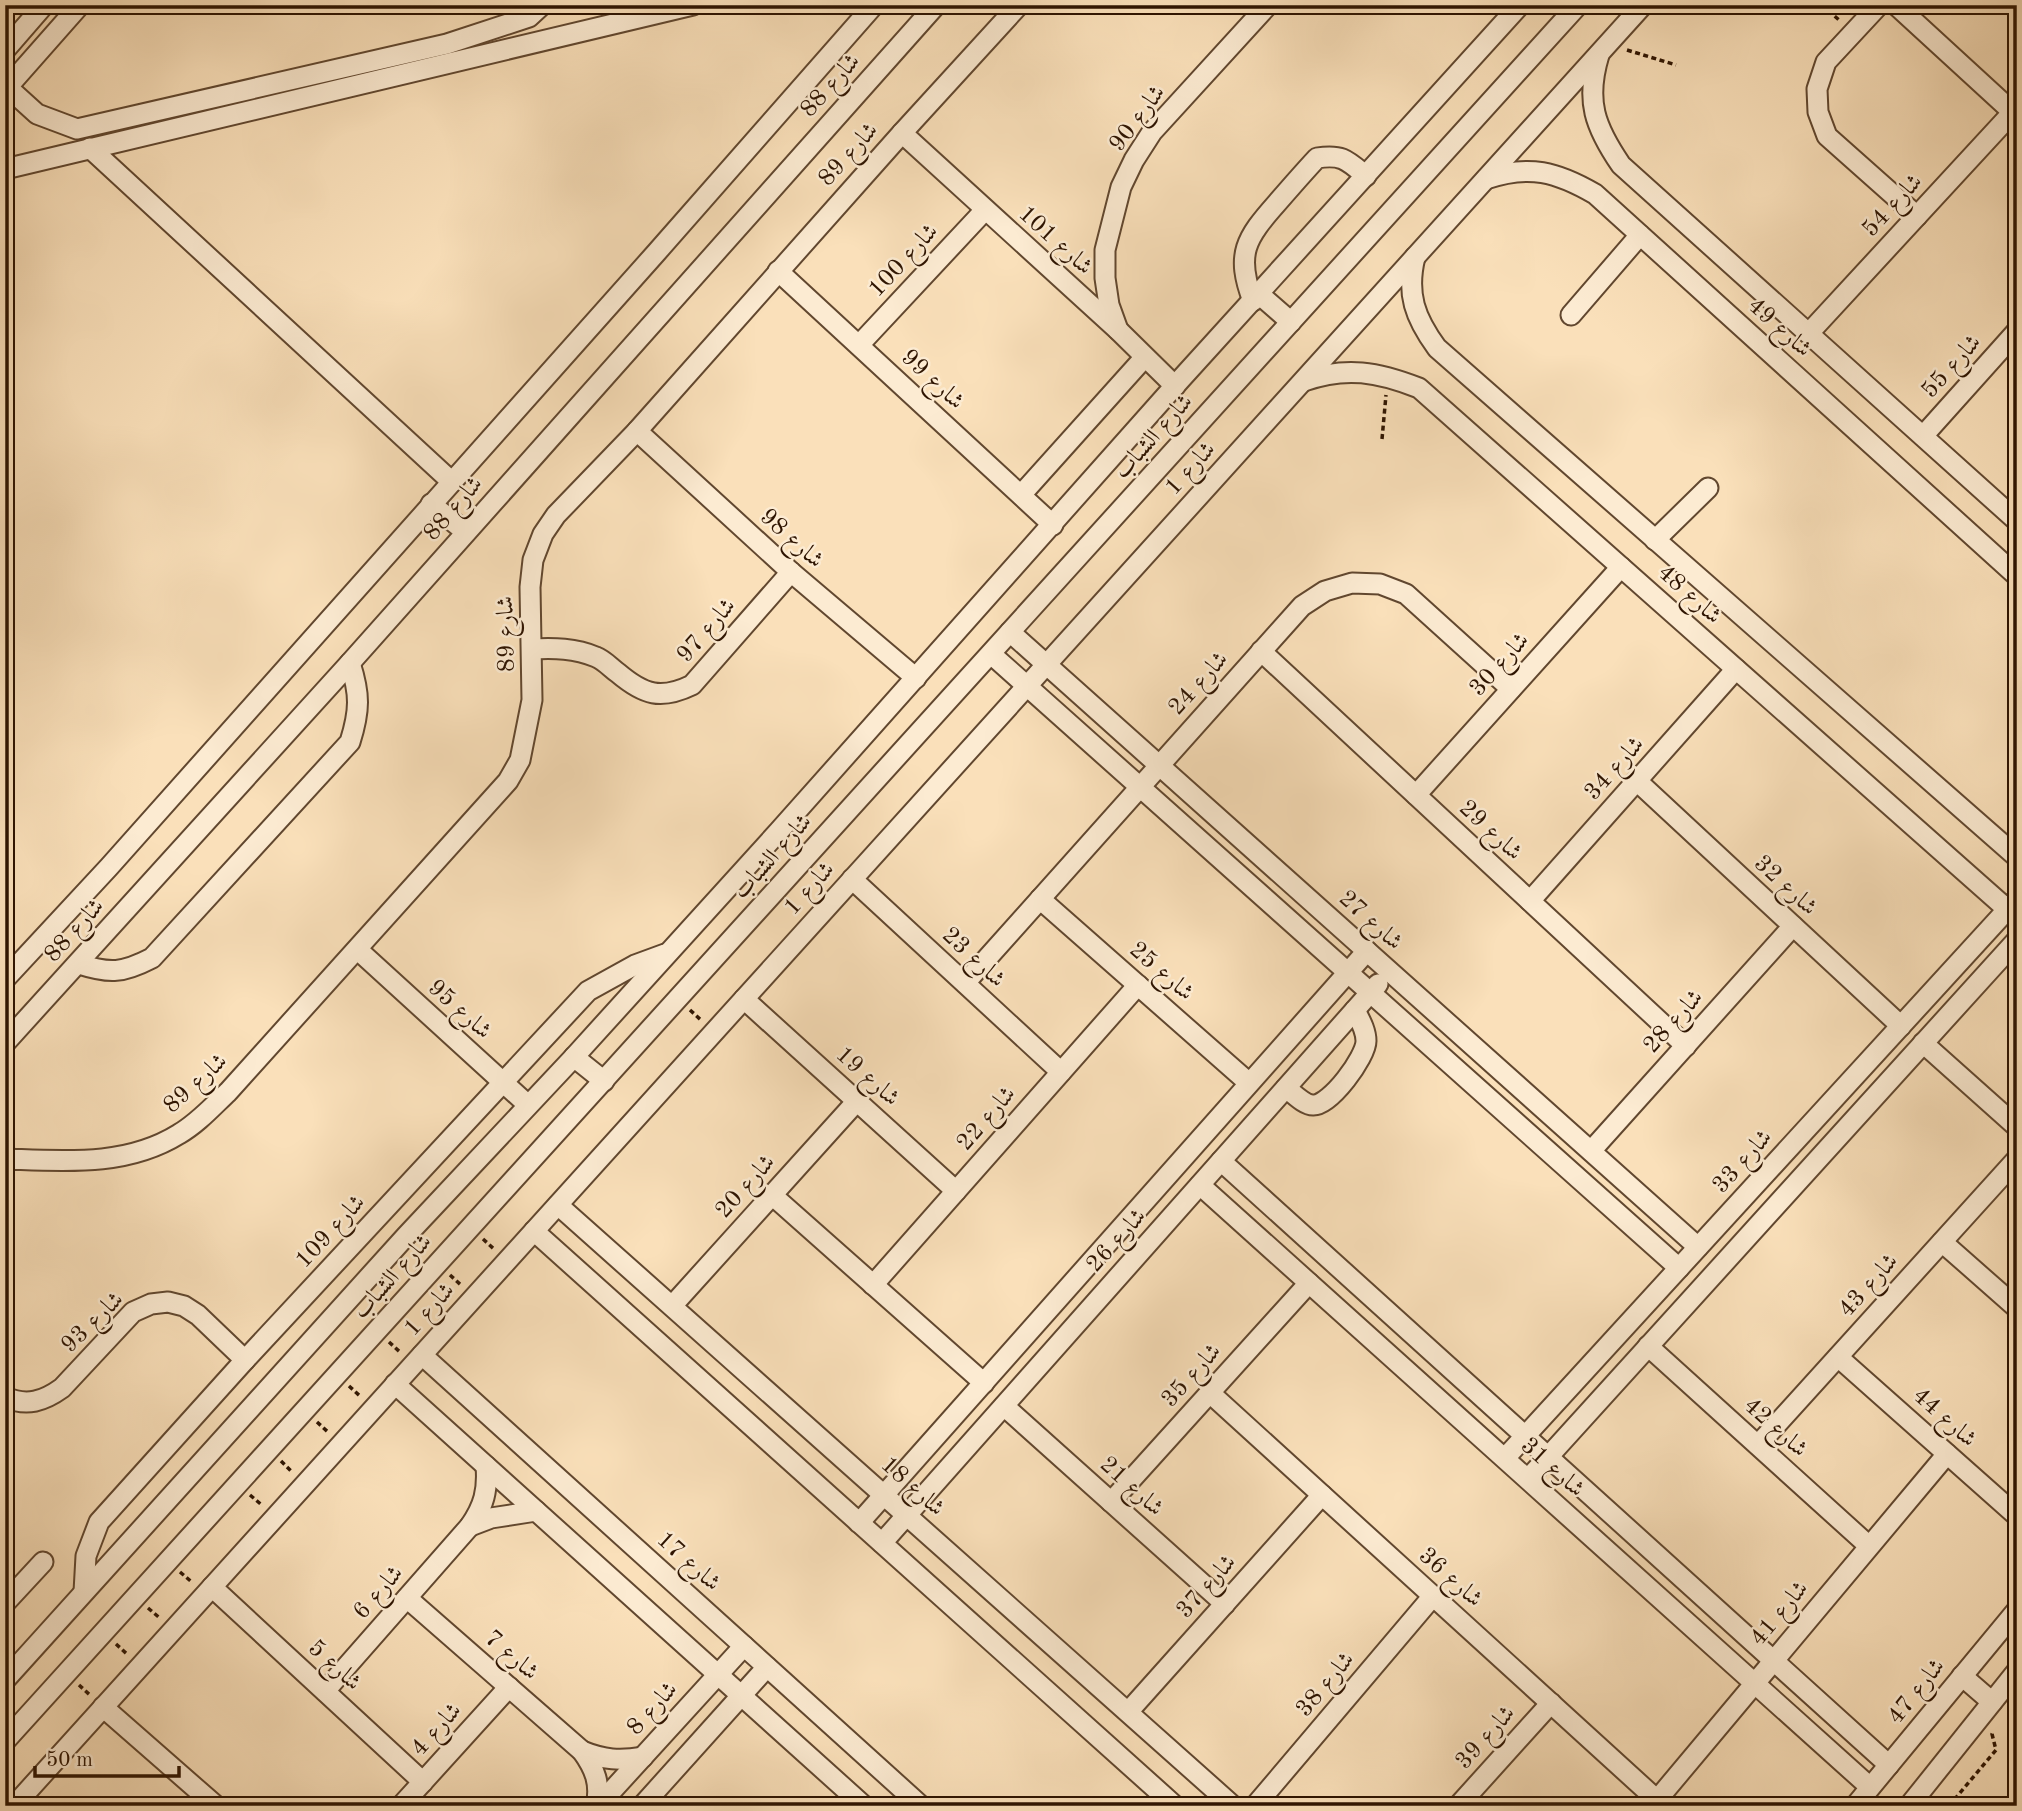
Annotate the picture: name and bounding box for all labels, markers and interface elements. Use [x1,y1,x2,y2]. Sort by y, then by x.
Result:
street label: شارع 88 [797,50,870,126]
street label: شارع 90 [1105,81,1175,160]
street label: شارع 89 [815,119,888,195]
street label: شارع 54 [1858,170,1932,246]
street label: شارع 101 [1009,202,1097,285]
street label: شارع 100 [864,220,948,306]
street label: شارع 49 [1739,294,1815,367]
street label: شارع 55 [1918,331,1991,407]
street label: شارع 99 [892,345,968,419]
street label: شارع الشباب [1110,390,1203,488]
street label: شارع 1 [1161,438,1225,504]
street label: شارع 88 [420,472,493,550]
street label: شارع 98 [751,505,827,578]
street label: شارع 48 [1649,561,1725,634]
street label: شارع 97 [673,594,746,672]
street label: شارع 89 [494,596,526,672]
street label: شارع 30 [1466,629,1539,705]
street label: شارع 24 [1165,648,1238,724]
street label: شارع 34 [1581,733,1654,809]
street label: شارع 29 [1450,796,1526,870]
street label: شارع الشباب [729,810,822,908]
street label: شارع 32 [1745,851,1821,925]
street label: شارع 1 [780,858,844,924]
street label: شارع 27 [1330,887,1406,960]
street label: شارع 88 [41,895,114,971]
street label: شارع 23 [933,923,1009,997]
street label: شارع 25 [1120,938,1198,1011]
street label: شارع 95 [419,976,495,1049]
street label: شارع 28 [1640,986,1713,1062]
street label: شارع 19 [827,1043,903,1116]
street label: شارع 89 [160,1050,236,1123]
street label: شارع 22 [953,1082,1026,1160]
street label: شارع 33 [1709,1126,1782,1202]
street label: شارع 20 [712,1151,785,1227]
street label: شارع 109 [291,1191,375,1277]
street label: شارع 26 [1083,1205,1156,1281]
street label: شارع الشباب [349,1230,442,1328]
street label: شارع 43 [1835,1250,1908,1326]
street label: شارع 1 [400,1279,464,1345]
street label: شارع 93 [57,1288,133,1362]
street label: شارع 35 [1158,1340,1231,1416]
street label: شارع 44 [1904,1384,1980,1457]
street label: شارع 42 [1735,1394,1811,1467]
street label: شارع 31 [1512,1434,1588,1507]
street label: شارع 18 [872,1453,948,1526]
street label: شارع 21 [1091,1453,1167,1526]
street label: شارع 17 [648,1528,724,1601]
street label: شارع 36 [1410,1544,1486,1617]
street label: شارع 37 [1173,1551,1246,1627]
street label: شارع 6 [350,1562,413,1628]
street label: شارع 41 [1746,1577,1818,1655]
street label: شارع 7 [476,1627,542,1690]
street label: شارع 5 [299,1636,365,1700]
street label: شارع 38 [1292,1648,1364,1726]
street label: شارع 47 [1884,1655,1955,1733]
street label: شارع 8 [623,1678,687,1744]
street label: شارع 4 [407,1699,471,1765]
street label: شارع 39 [1452,1702,1525,1778]
scale bar [35,1734,178,1778]
text: 50 m [46,1750,93,1771]

